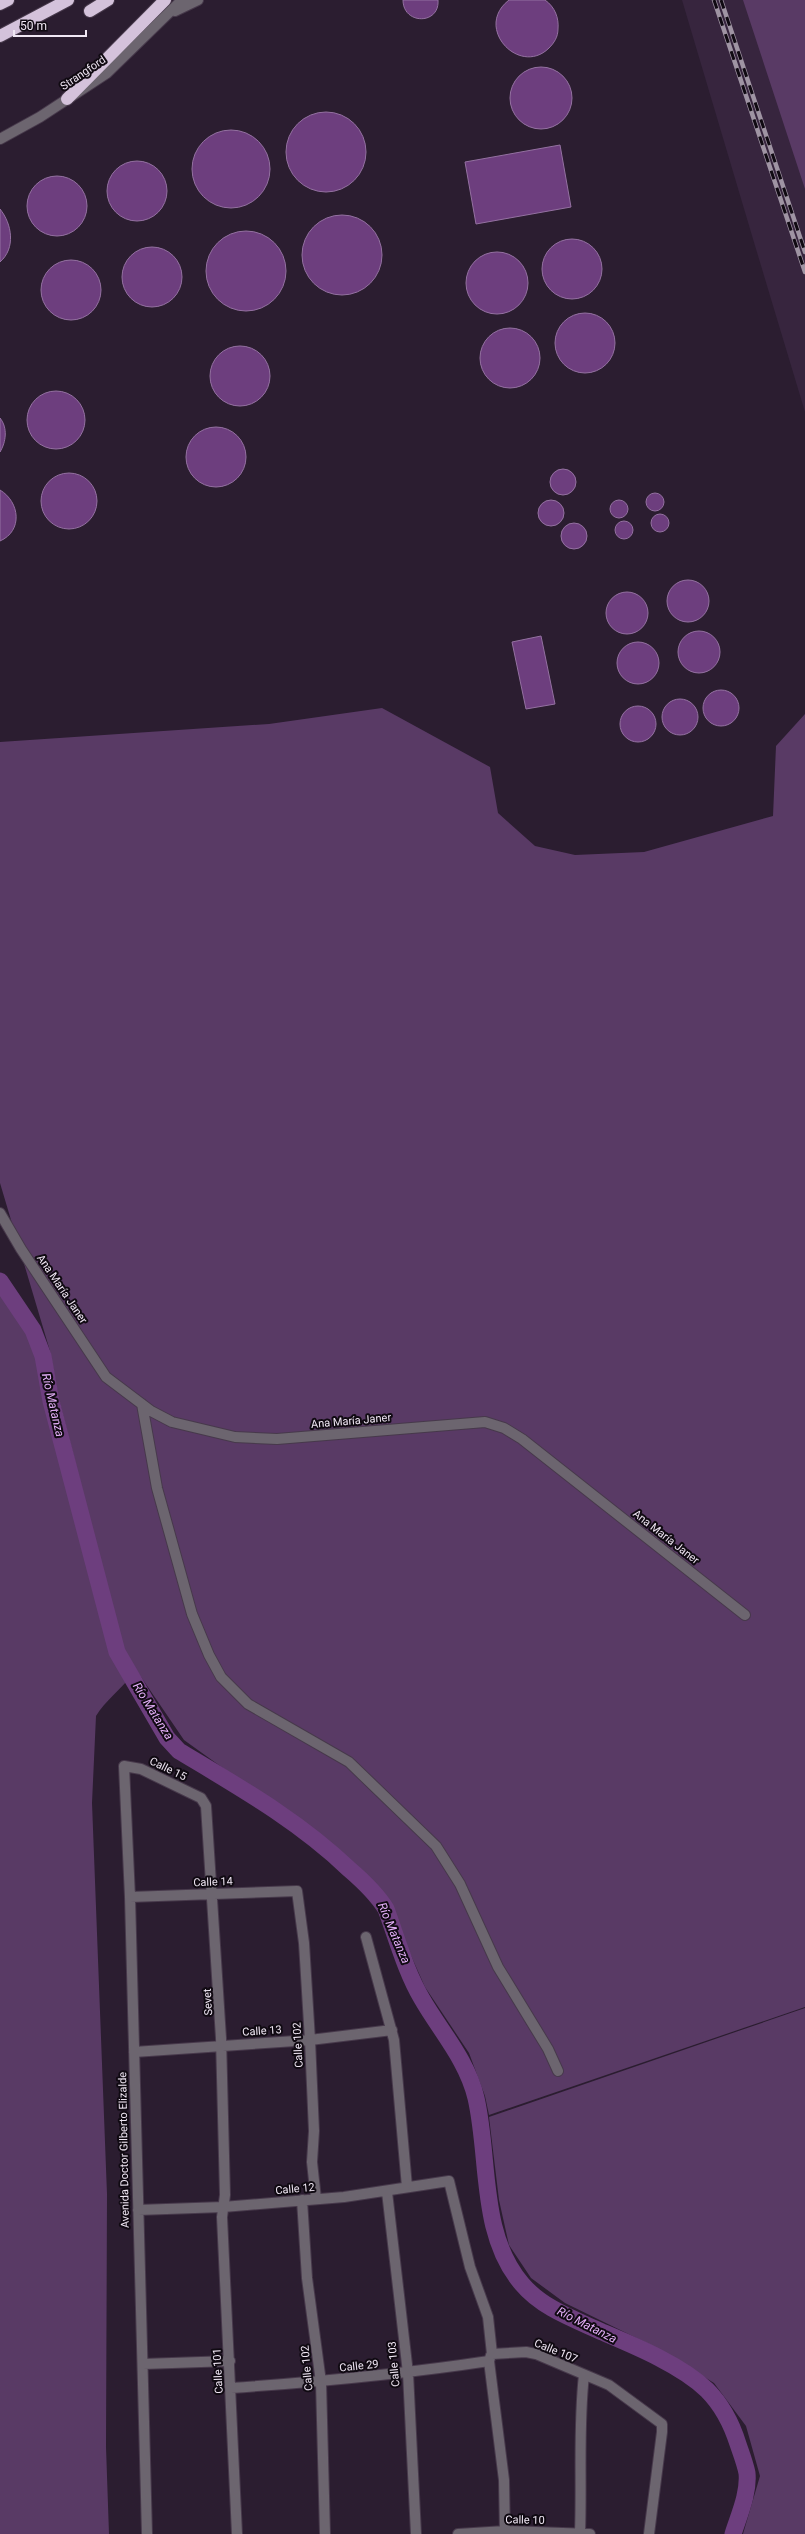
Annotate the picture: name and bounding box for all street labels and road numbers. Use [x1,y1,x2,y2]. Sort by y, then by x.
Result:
street label: Strangford [58,53,108,93]
street label: Ana María Janer [34,1252,90,1326]
street label: Ana María Janer [310,1411,392,1431]
street label: Ana María Janer [630,1507,702,1567]
street label: Calle 15 [147,1755,189,1783]
street label: Calle 14 [193,1875,233,1889]
street label: Sevet [201,1988,215,2016]
street label: Calle 102 [290,2022,306,2068]
street label: Calle 13 [242,2023,282,2039]
street label: Avenida Doctor Gilberto Elizalde [116,2072,132,2228]
street label: Calle 12 [275,2181,315,2197]
street label: Calle 107 [532,2336,580,2366]
street label: Calle 103 [386,2341,402,2387]
street label: Calle 102 [299,2345,315,2391]
street label: Calle 101 [210,2348,226,2394]
street label: Calle 29 [339,2357,379,2375]
street label: Calle 10 [505,2513,545,2527]

